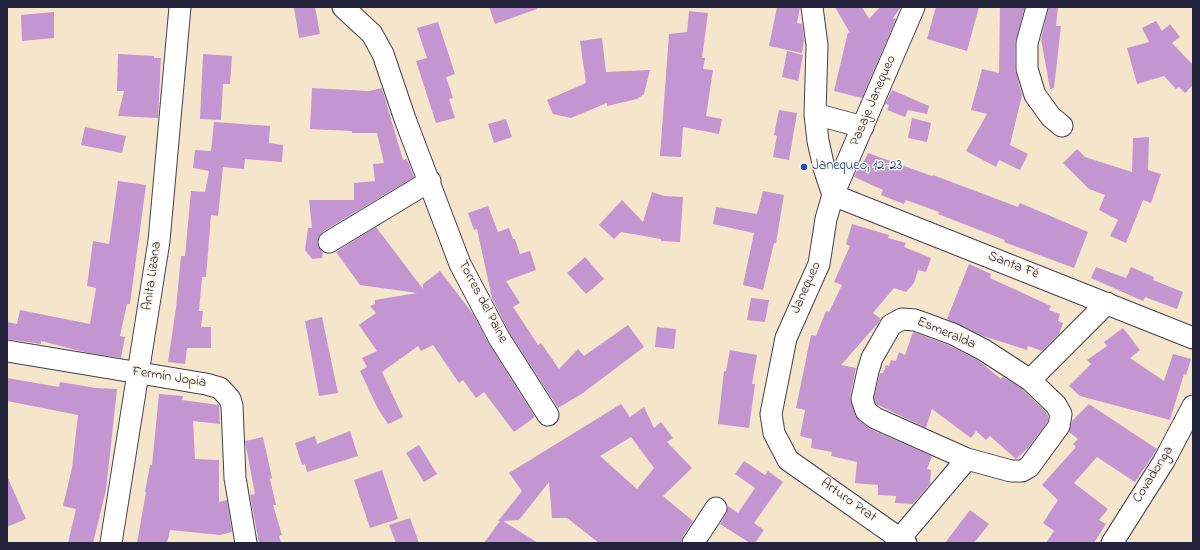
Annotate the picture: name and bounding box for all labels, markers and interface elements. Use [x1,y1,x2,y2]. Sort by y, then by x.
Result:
street label: Pasaje Janequeo [847,53,901,149]
place label: Janequeo, 12-23 [812,159,902,175]
marker: Janequeo, 12-23 [799,162,809,172]
street label: Anita Lizana [140,240,166,312]
street label: Santa Fé [985,249,1041,283]
street label: Torres del Paine [453,258,511,346]
street label: Janequeo [788,260,826,316]
street label: Esmeralda [914,314,978,354]
street label: Fermín Jopia [131,364,207,392]
street label: Covadonga [1130,443,1178,507]
street label: Arturo Prat [817,476,879,526]

